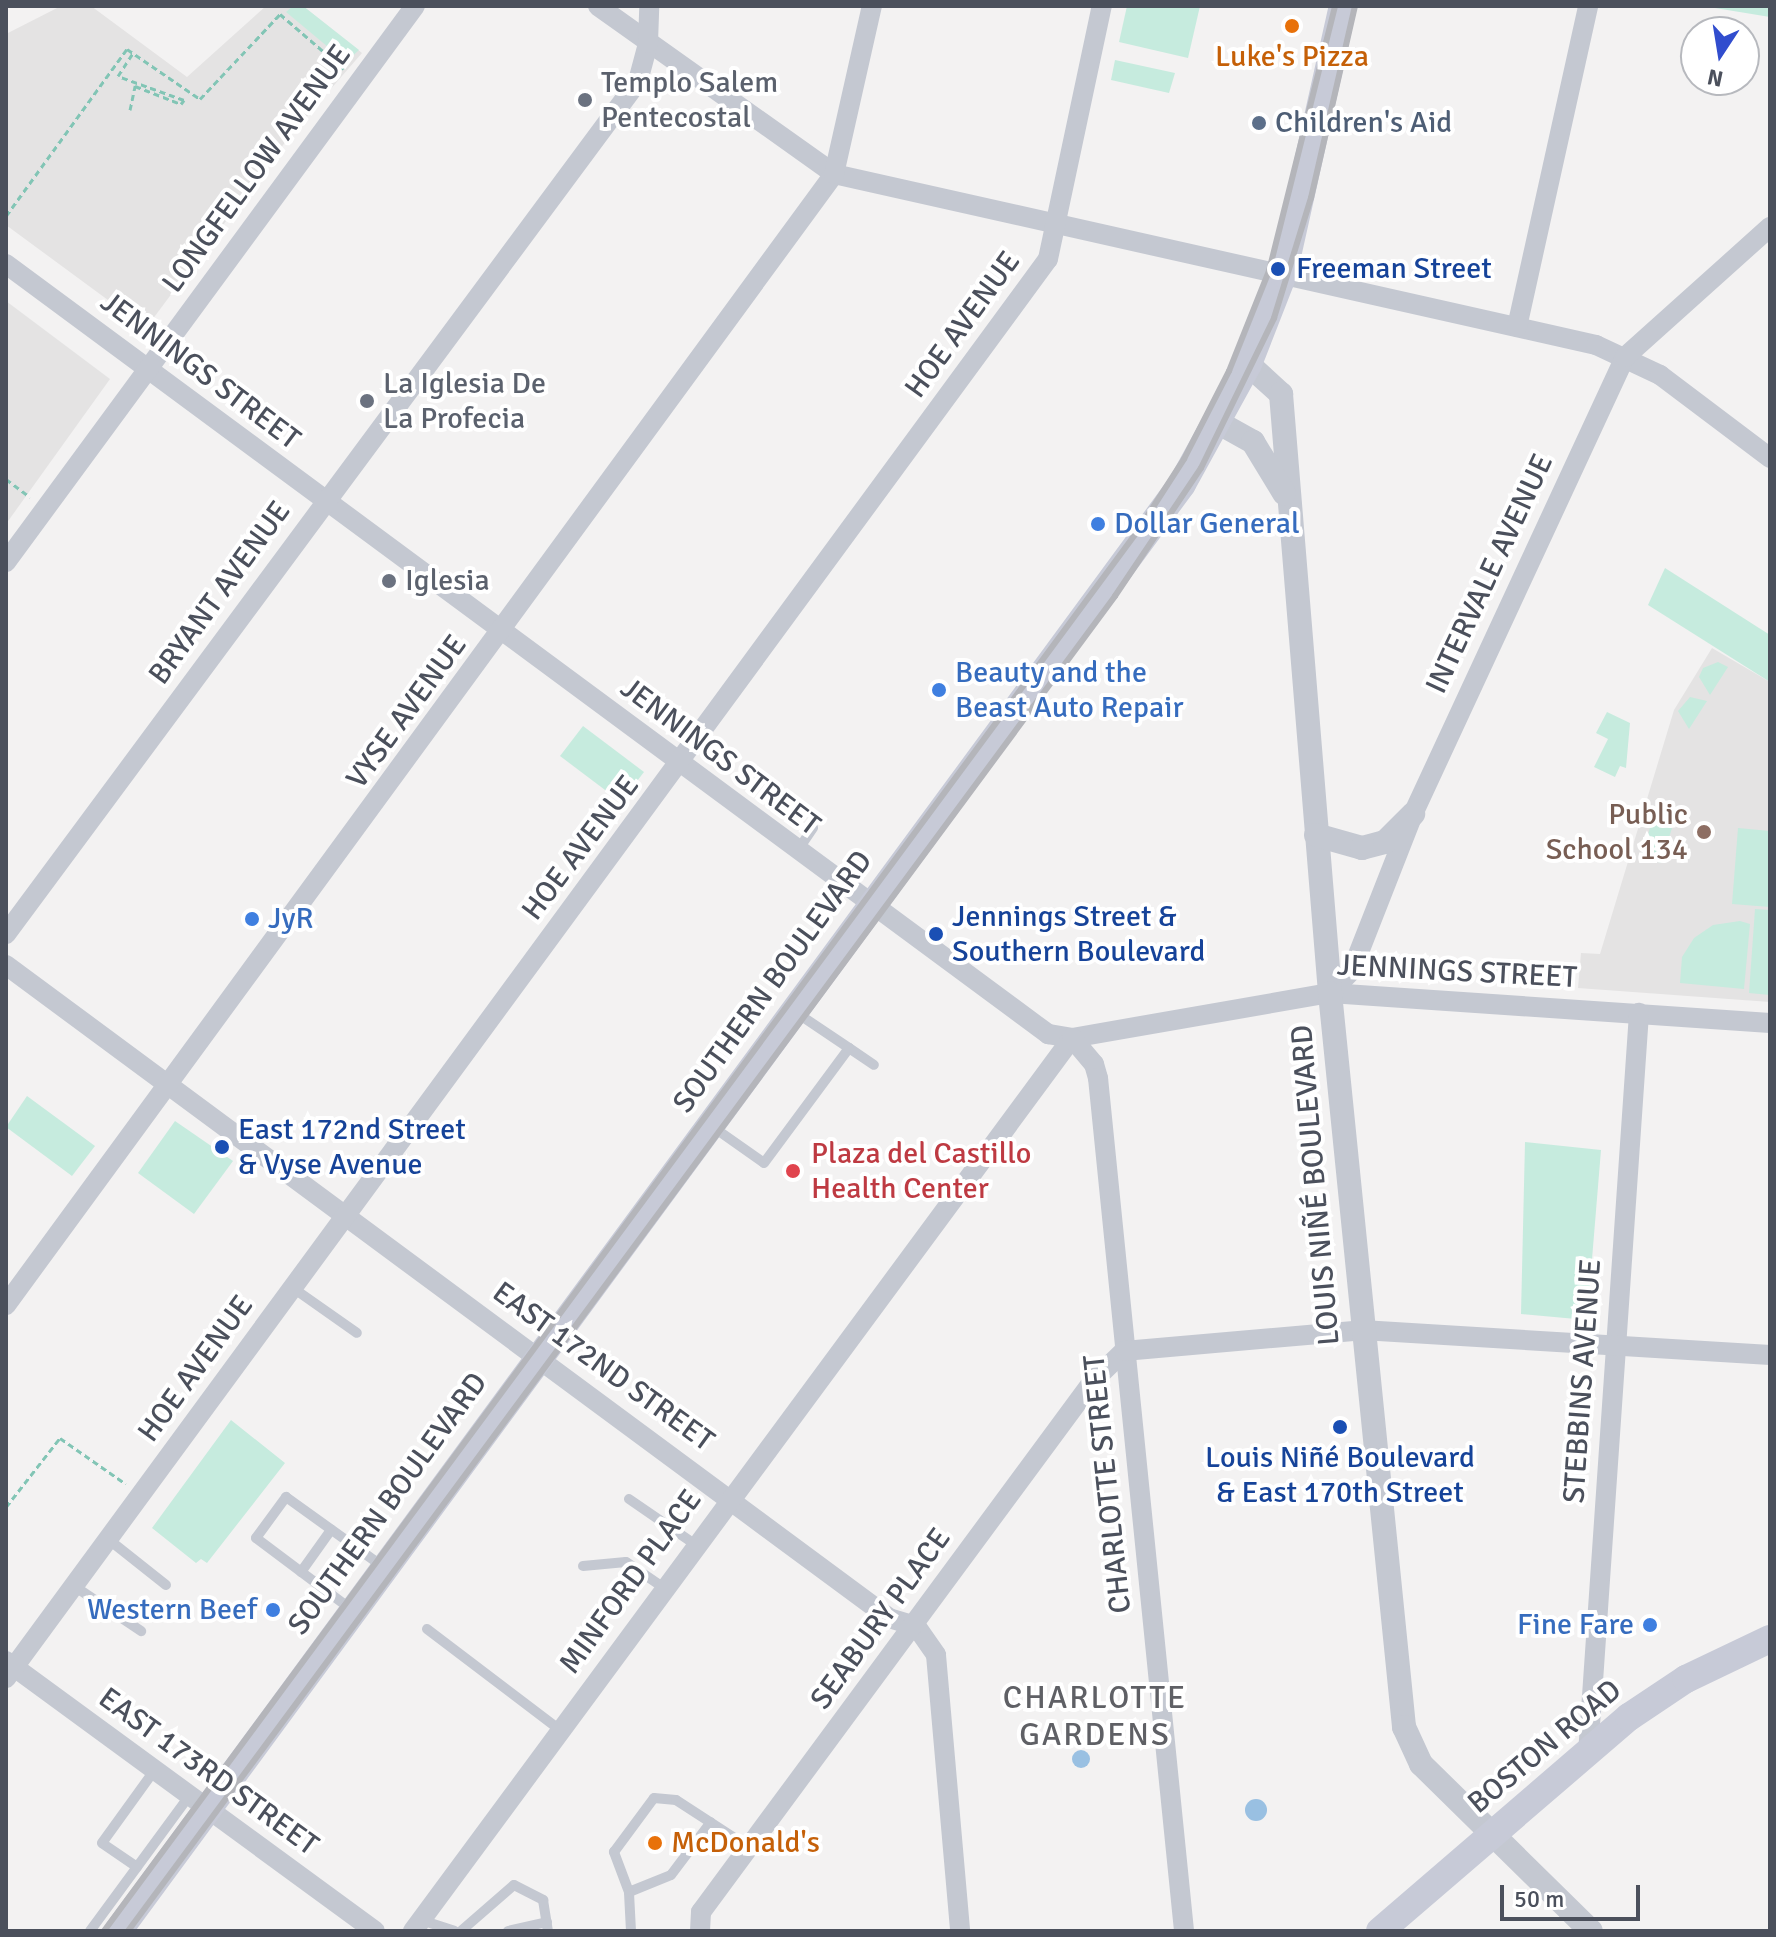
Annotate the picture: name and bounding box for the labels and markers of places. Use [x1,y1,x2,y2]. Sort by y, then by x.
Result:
marker: Luke's Pizza [1283,17,1301,35]
place label: Luke's Pizza [1215,39,1369,75]
place label: Templo Salem Pentecostal [601,65,778,136]
marker: Templo Salem Pentecostal [576,91,594,109]
place label: Children's Aid [1275,105,1452,141]
marker: Children's Aid [1250,114,1268,132]
place label: Freeman Street [1296,251,1492,287]
marker: Freeman Street [1267,258,1289,280]
place label: La Iglesia De La Profecia [383,366,546,436]
marker: La Iglesia De La Profecia [358,392,376,410]
place label: Dollar General [1114,506,1300,542]
marker: Dollar General [1089,515,1107,533]
place label: Iglesia [405,563,490,599]
marker: Iglesia [380,572,398,590]
place label: Beauty and the Beast Auto Repair [955,655,1183,726]
marker: Beauty and the Beast Auto Repair [930,681,948,699]
place label: Public School 134 [1546,797,1688,868]
marker: Public School 134 [1695,823,1713,841]
place label: Jennings Street & Southern Boulevard [952,899,1205,970]
place label: JyR [268,901,313,937]
marker: JyR [243,910,261,928]
marker: Jennings Street & Southern Boulevard [927,925,945,943]
place label: East 172nd Street & Vyse Avenue [238,1112,466,1182]
place label: Plaza del Castillo Health Center [811,1136,1031,1206]
marker: East 172nd Street & Vyse Avenue [213,1138,231,1156]
marker: Plaza del Castillo Health Center [782,1160,804,1182]
marker: Louis Niñé Boulevard & East 170th Street [1331,1418,1349,1436]
place label: Louis Niñé Boulevard & East 170th Street [1205,1440,1475,1510]
place label: Western Beef [87,1592,257,1628]
marker: Western Beef [264,1601,282,1619]
place label: Fine Fare [1517,1607,1634,1643]
marker: Fine Fare [1641,1616,1659,1634]
place label: McDonald's [671,1825,820,1861]
marker: McDonald's [646,1834,664,1852]

